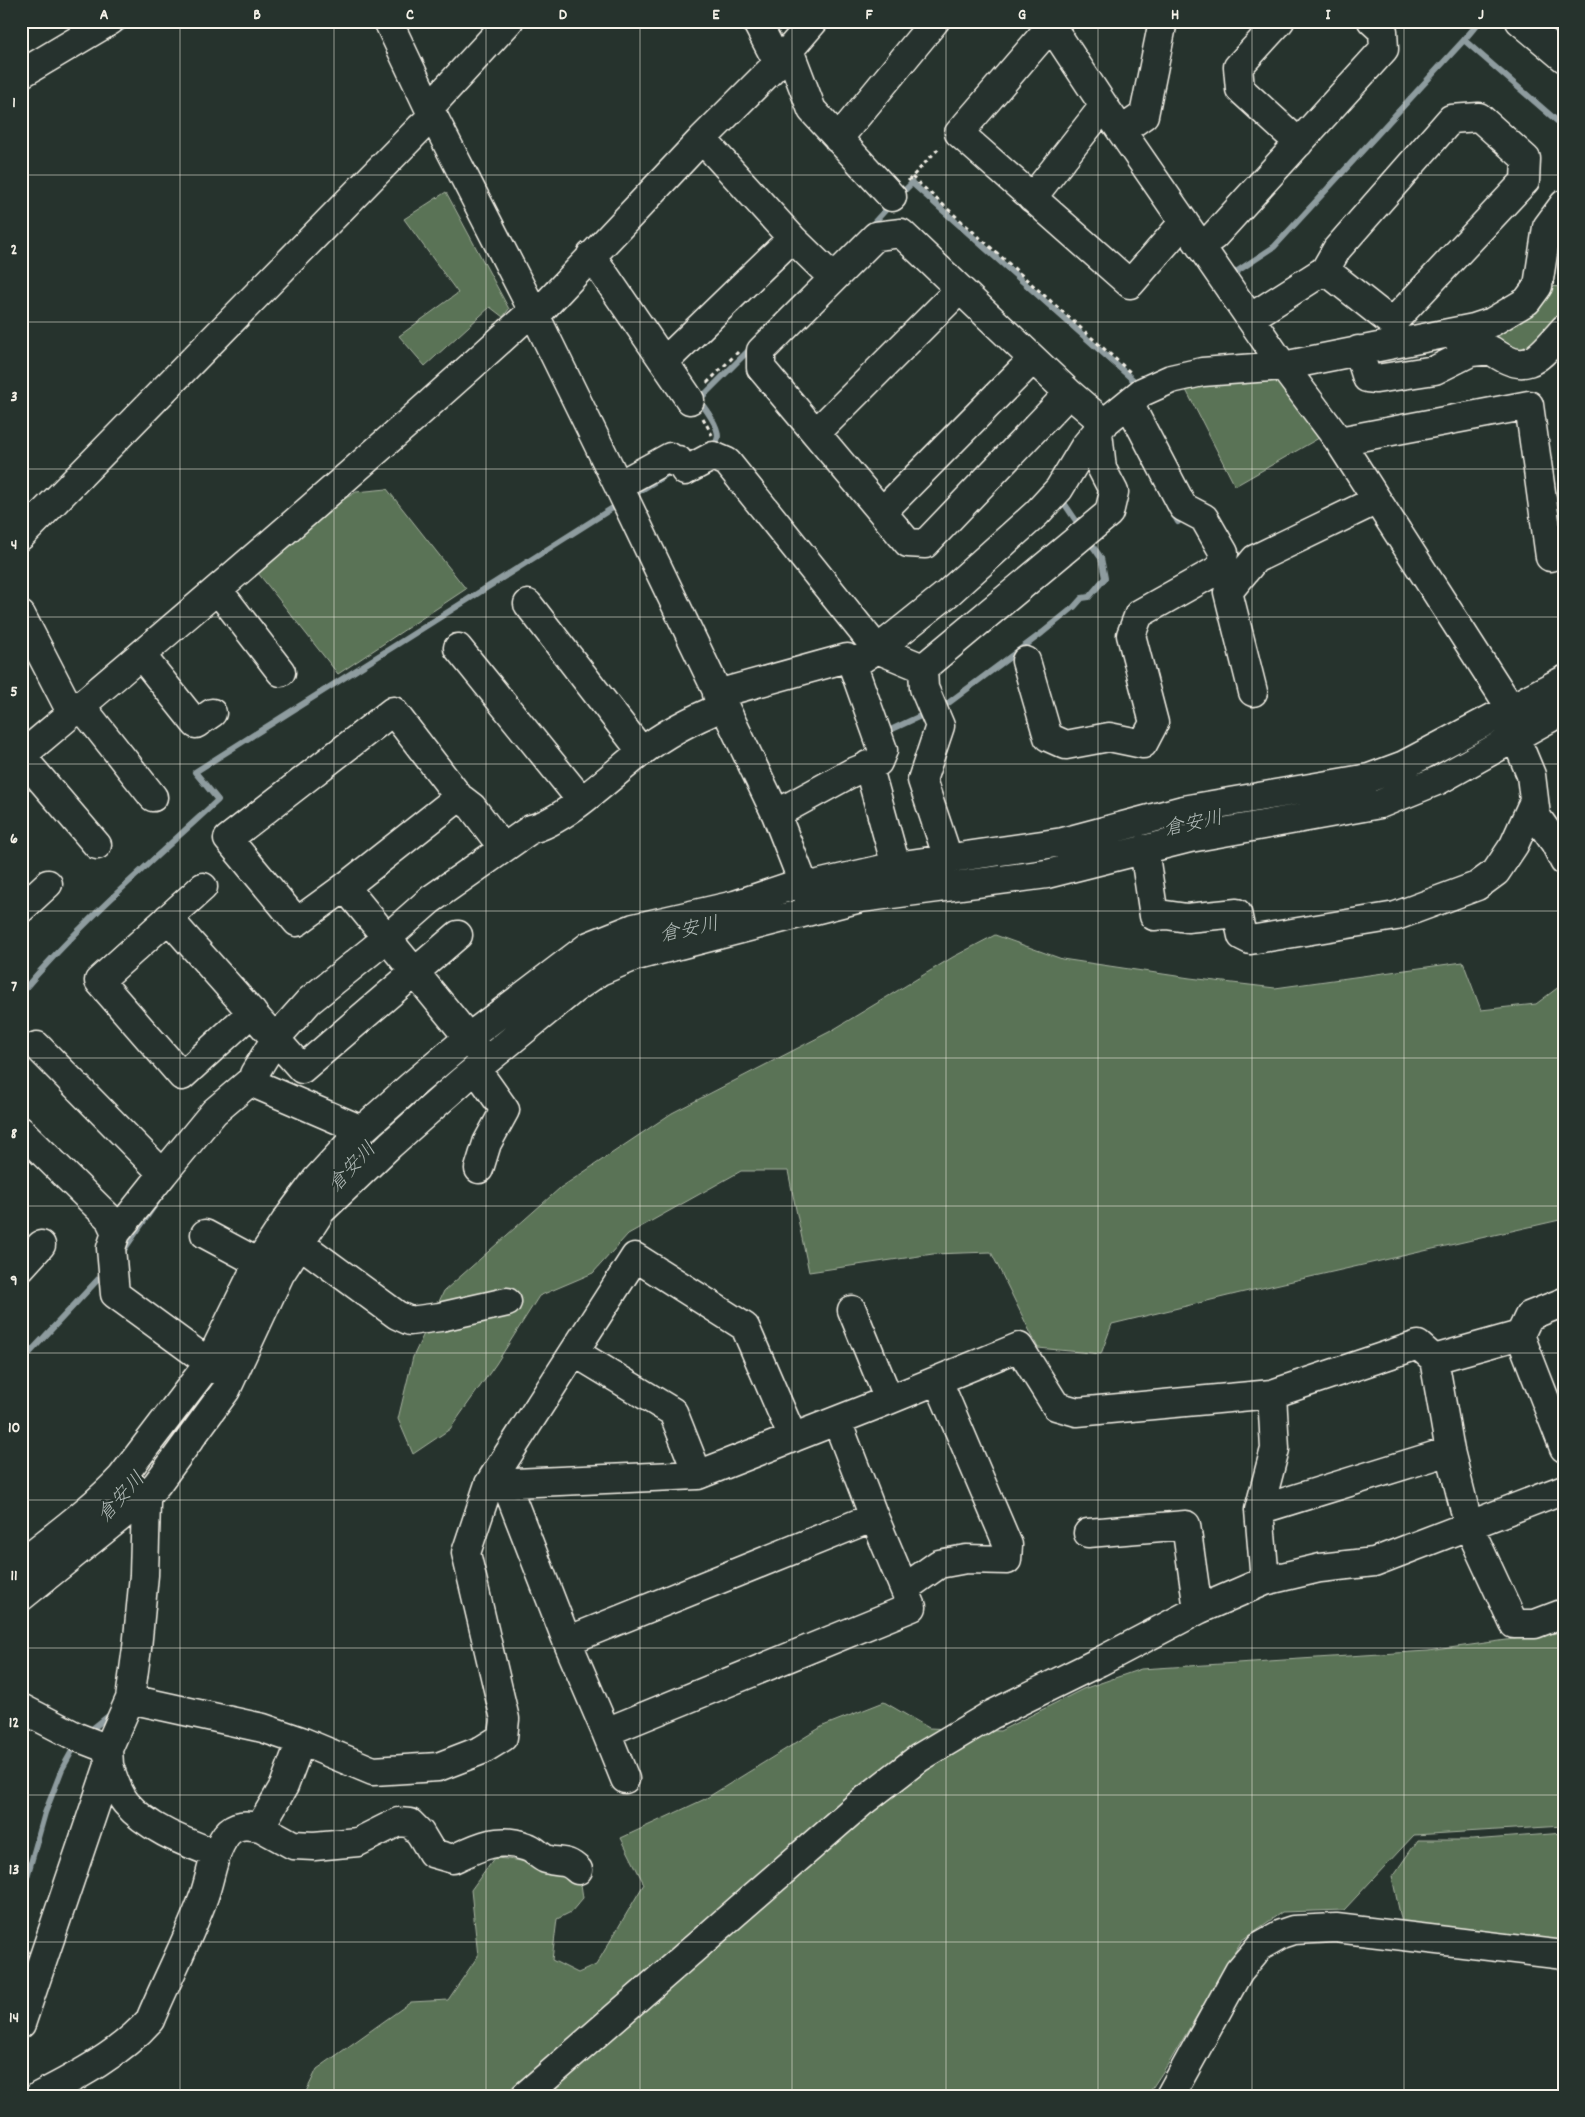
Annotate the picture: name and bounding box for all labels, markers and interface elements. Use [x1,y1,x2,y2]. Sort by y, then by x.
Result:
text: A [100,4,109,27]
text: B [253,4,261,27]
text: C [406,4,414,27]
text: D [559,4,568,27]
text: E [712,4,720,27]
text: F [865,4,873,27]
text: G [1018,4,1026,27]
text: H [1171,4,1179,27]
text: I [1326,4,1332,27]
text: J [1478,4,1484,27]
text: 1 [12,92,16,115]
text: 2 [11,239,18,262]
text: 3 [10,386,18,409]
text: 4 [11,534,17,557]
text: 5 [10,681,18,704]
water label: 倉安川 [1161,805,1226,845]
text: 6 [10,828,18,851]
water label: 倉安川 [657,911,722,951]
text: 7 [11,976,17,999]
text: 8 [11,1123,18,1146]
water label: 倉安川 [322,1137,384,1200]
text: 9 [10,1270,18,1293]
text: 10 [8,1417,20,1440]
water label: 倉安川 [92,1466,153,1530]
text: 11 [10,1565,18,1588]
text: 12 [9,1712,19,1735]
text: 13 [9,1859,19,1882]
text: 14 [9,2007,19,2030]

